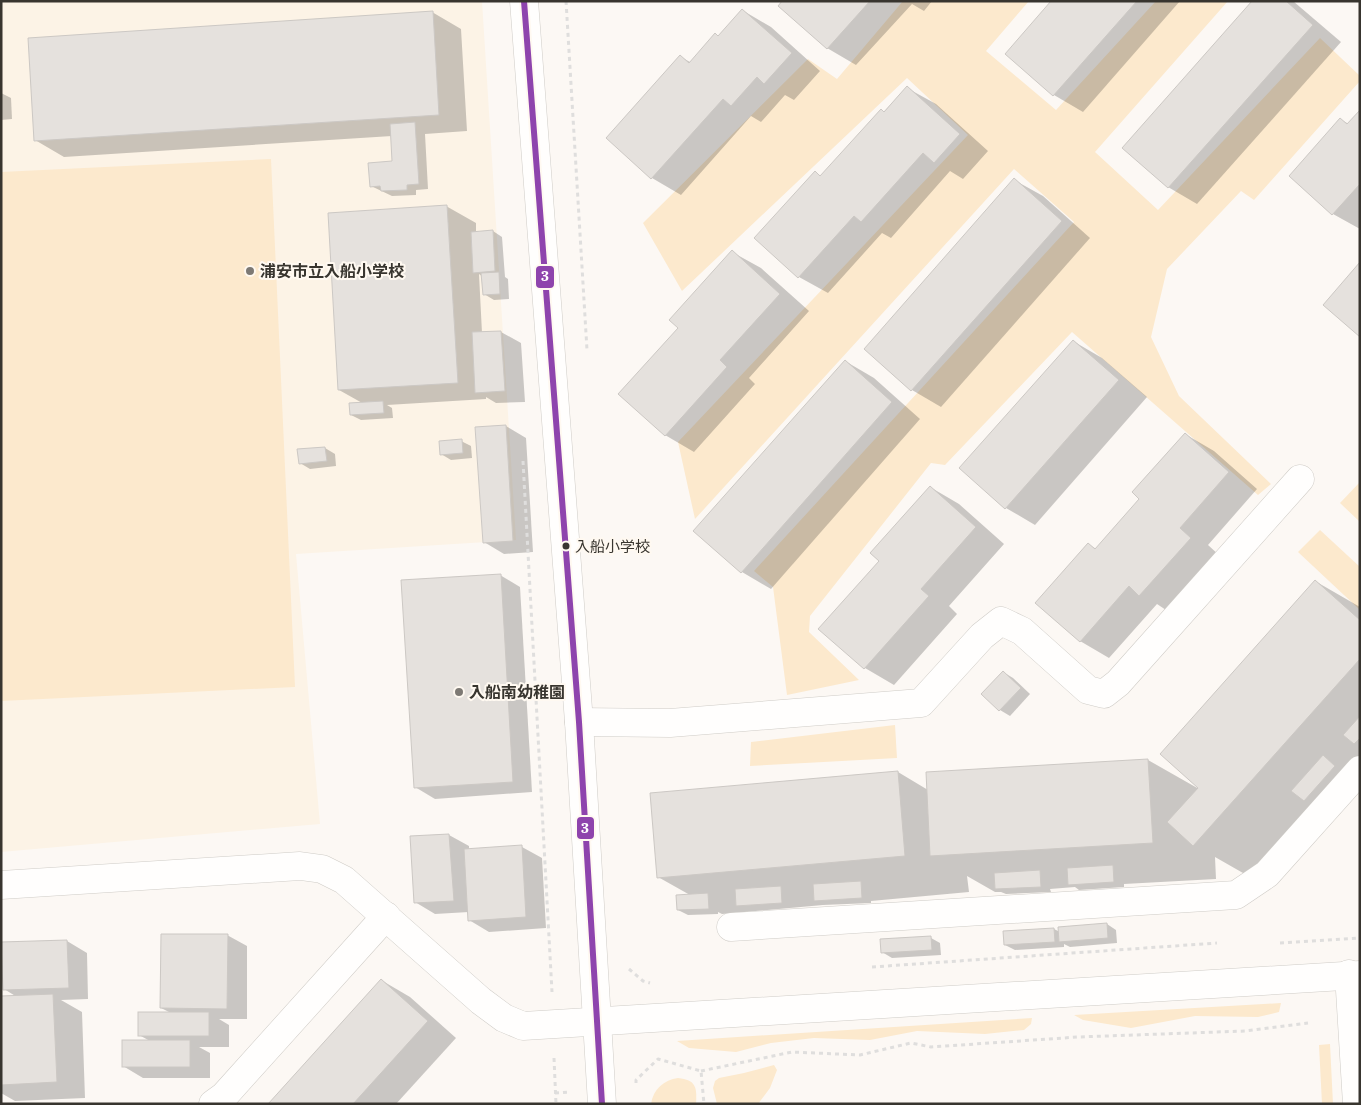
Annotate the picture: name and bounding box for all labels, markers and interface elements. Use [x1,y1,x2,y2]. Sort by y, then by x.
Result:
place label: 浦安市立入船小学校 [260,261,404,281]
marker: 浦安市立入船小学校 [244,265,256,277]
line badge: 3 [535,265,555,289]
text: 3 [541,267,549,285]
place label: 入船小学校 [575,537,650,556]
marker: 入船小学校 [561,541,571,551]
place label: 入船南幼稚園 [469,682,565,702]
marker: 入船南幼稚園 [453,686,465,698]
line badge: 3 [576,816,595,840]
text: 3 [581,819,589,837]

